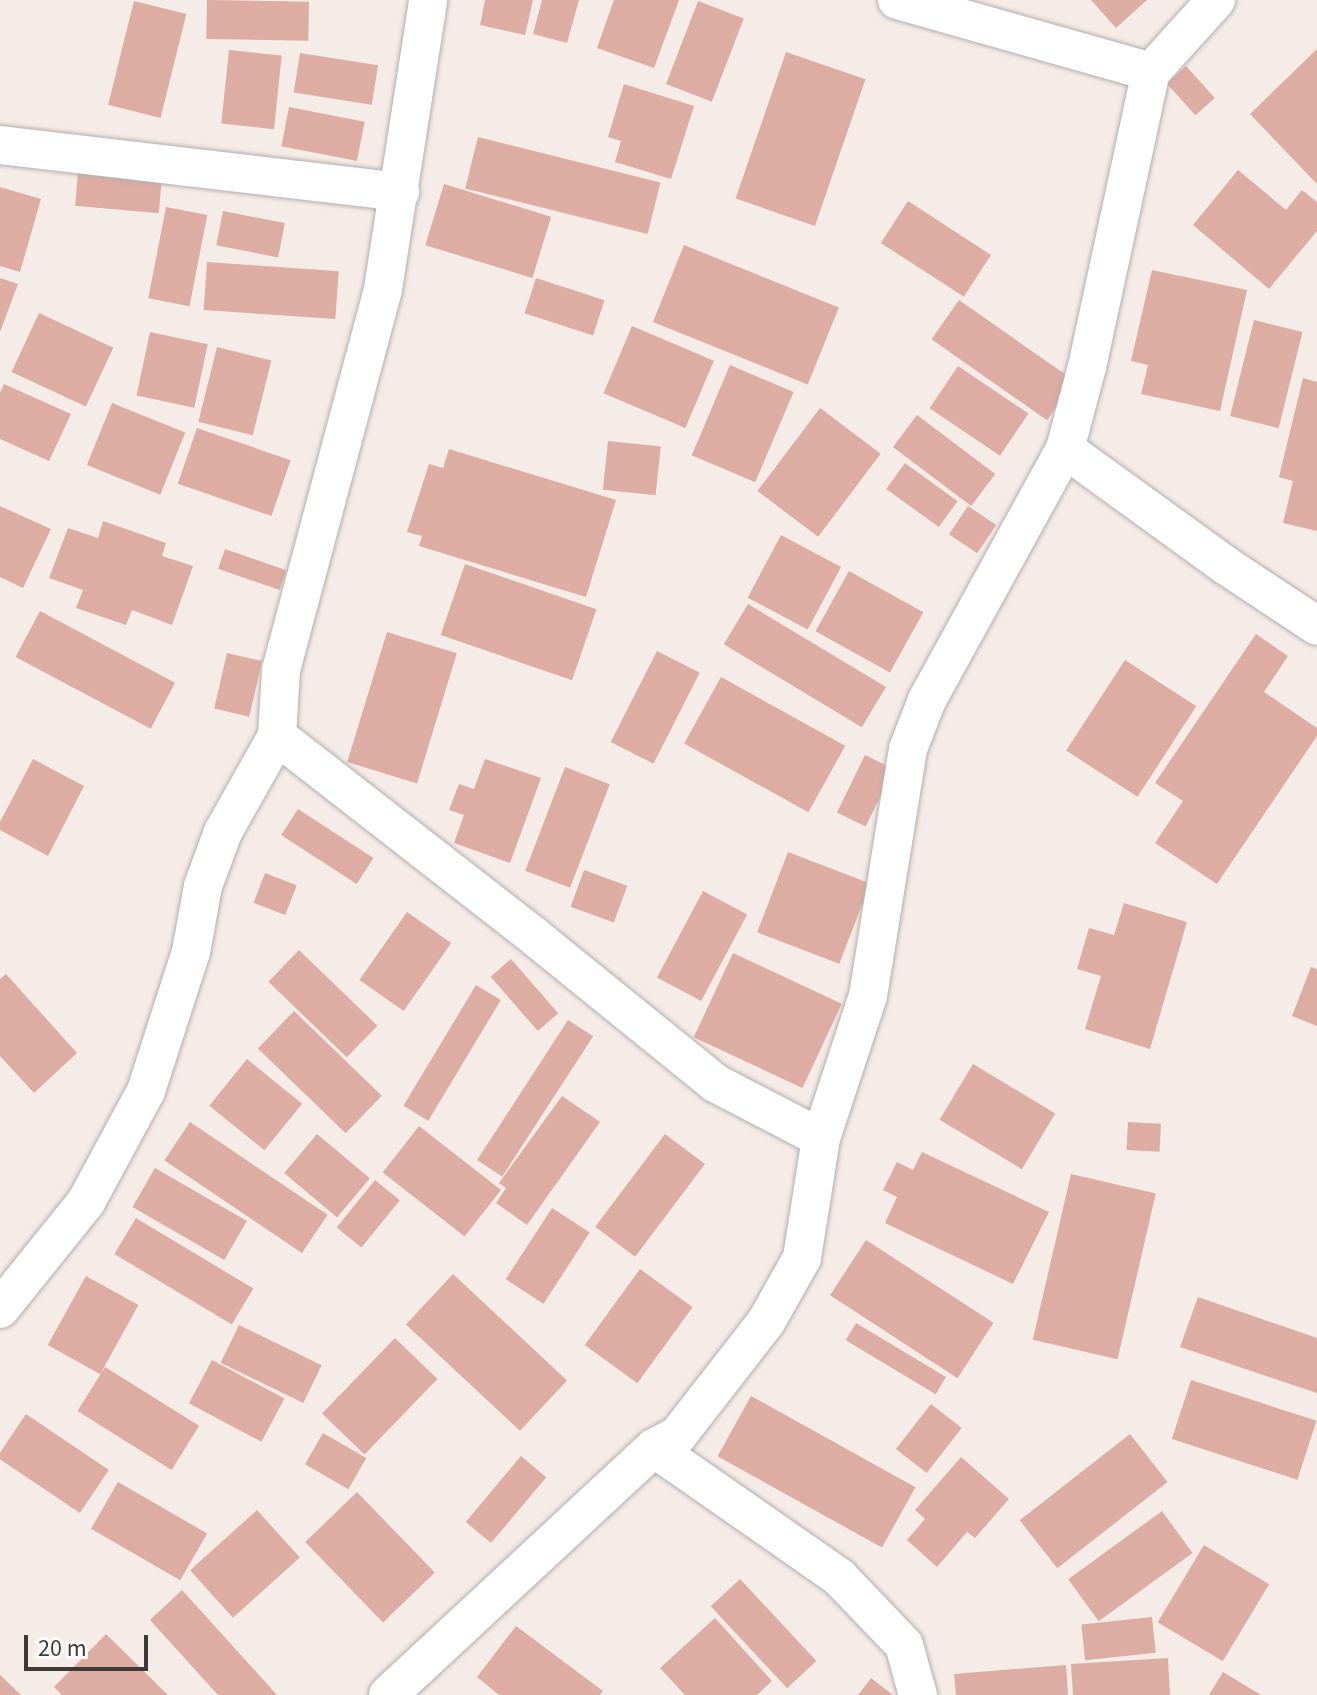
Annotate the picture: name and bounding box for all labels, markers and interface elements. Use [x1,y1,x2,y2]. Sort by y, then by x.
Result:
scale bar [28,1619,152,1669]
text: 20 m [38,1631,87,1666]

